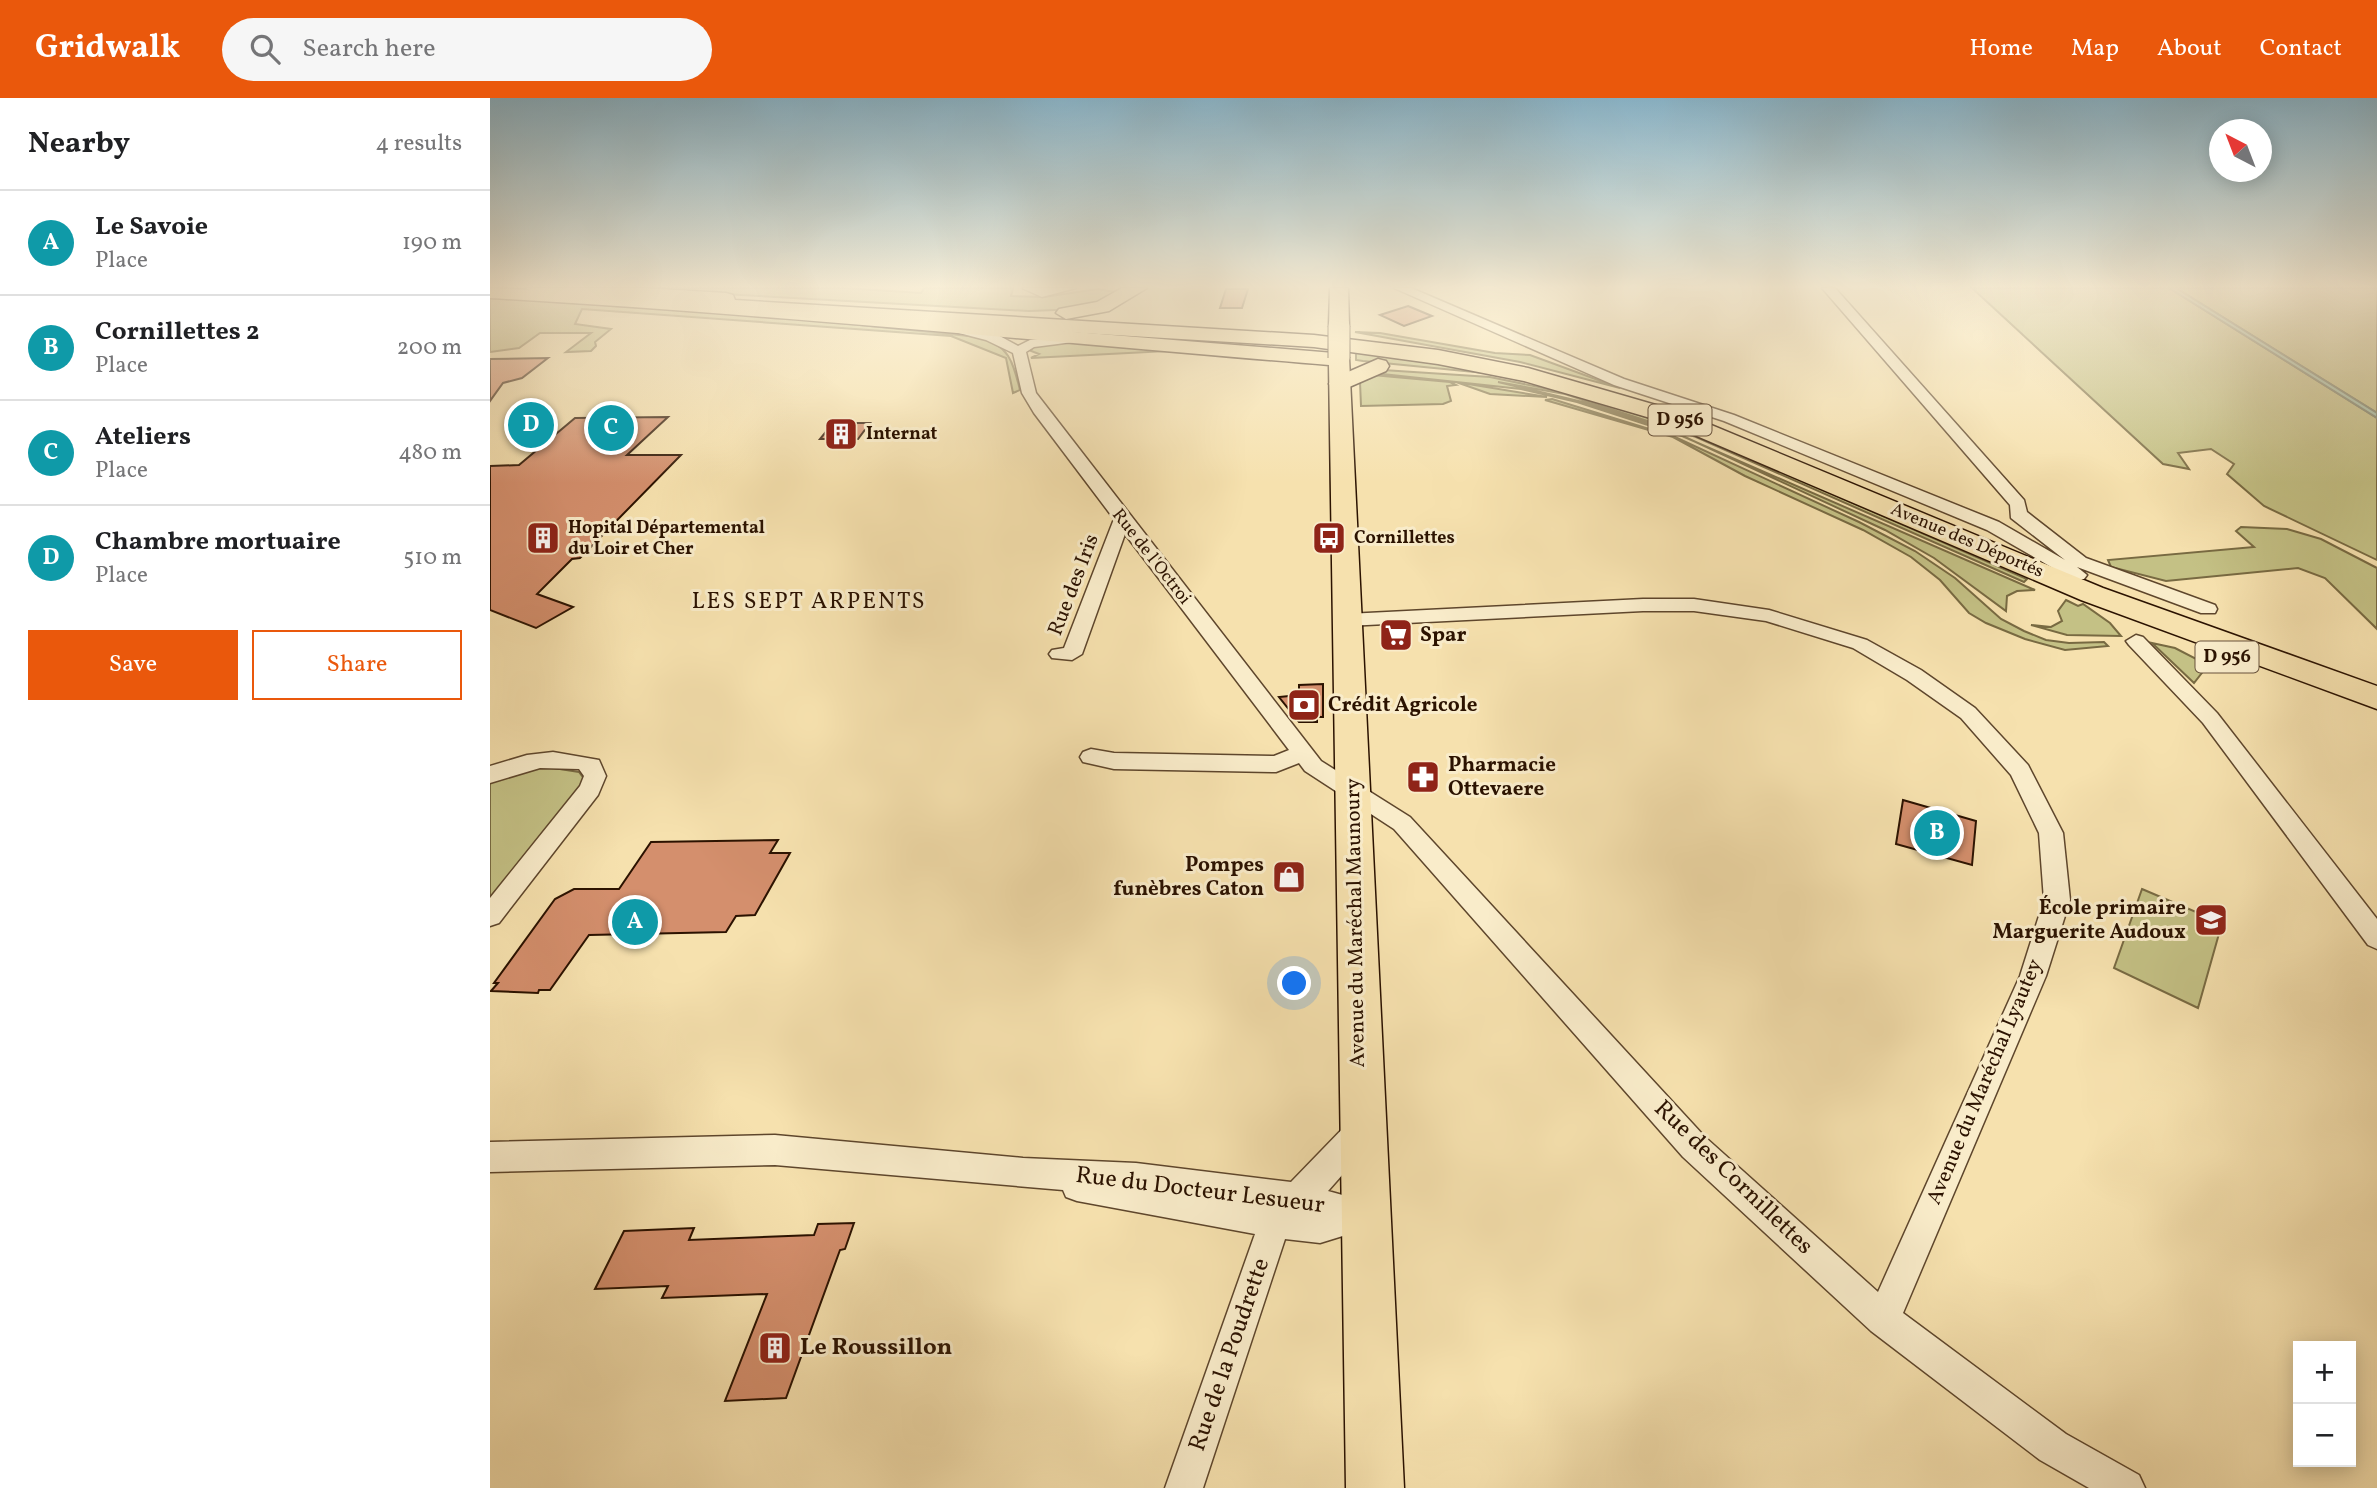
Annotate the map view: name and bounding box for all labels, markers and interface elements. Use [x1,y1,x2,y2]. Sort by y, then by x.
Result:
search box [222,18,712,81]
text: Gridwalk [35,26,180,72]
icon: search [246,30,284,68]
text: Search here [302,31,436,67]
text: Home [1969,32,2033,66]
text: Map [2071,32,2119,66]
text: About [2157,32,2222,66]
text: Contact [2260,32,2342,66]
north arrow [2209,119,2272,182]
text: Nearby [28,123,130,165]
text: 4 results [376,128,462,160]
text: Le Savoie [95,209,208,245]
text: A [43,227,59,259]
text: 190 m [402,227,462,259]
text: Place [95,245,148,277]
text: Cornillettes 2 [95,314,259,350]
text: B [43,332,59,364]
text: 200 m [397,332,462,364]
text: Place [95,350,148,382]
pin: D [508,399,554,451]
pin: C [588,402,634,454]
road number: D 956 [1648,404,1712,436]
building icon: Internat [822,415,860,453]
text: Ateliers [95,419,191,455]
place label: Internat [866,422,937,447]
text: C [44,437,58,469]
text: 480 m [398,437,462,469]
text: Place [95,455,148,487]
street label: Avenue des Déportés [1887,497,2047,585]
street label: Rue de l'Octroi [1106,504,1196,610]
place label: Hopital Départemental du Loir et Cher [568,516,765,562]
building icon: Hopital Départemental du Loir et Cher [524,519,562,557]
bus stop icon: Cornillettes [1310,519,1348,557]
text: Chambre mortuaire [95,524,341,560]
place label: Cornillettes [1354,526,1455,551]
street label: Rue des Iris [1041,530,1107,640]
text: D [43,542,59,574]
text: 510 m [403,542,462,574]
text: Place [95,560,148,592]
district label: LES SEPT ARPENTS [692,586,926,618]
supermarket icon: Spar [1377,616,1415,654]
place label: Spar [1420,621,1466,650]
button: Save [28,630,238,700]
button: Share [252,630,462,700]
road number: D 956 [2196,642,2258,672]
bank icon: Crédit Agricole [1285,686,1323,724]
place label: Crédit Agricole [1328,691,1478,720]
place label: Pharmacie Ottevaere [1448,751,1556,804]
pharmacy icon: Pharmacie Ottevaere [1404,758,1442,796]
street label: Avenue du Maréchal Maunoury [1339,777,1373,1068]
pin: B [1914,807,1960,859]
place label: Pompes funèbres Caton [1113,851,1264,904]
shop icon: Pompes funèbres Caton [1270,858,1308,896]
place label: École primaire Marguerite Audoux [1992,894,2186,947]
pin: A [612,896,658,948]
school or university icon: École primaire Marguerite Audoux [2192,901,2230,939]
street label: Avenue du Maréchal Lyautey [1920,954,2050,1209]
your location [1277,966,1311,1000]
street label: Rue des Cornillettes [1646,1093,1820,1263]
street label: Rue du Docteur Lesueur [1074,1159,1326,1223]
street label: Rue de la Poudrette [1181,1254,1279,1456]
building icon: Le Roussillon [756,1329,794,1367]
place label: Le Roussillon [800,1331,953,1365]
map controls [2293,1341,2356,1467]
button: + [2293,1341,2356,1404]
button: − [2293,1404,2356,1467]

